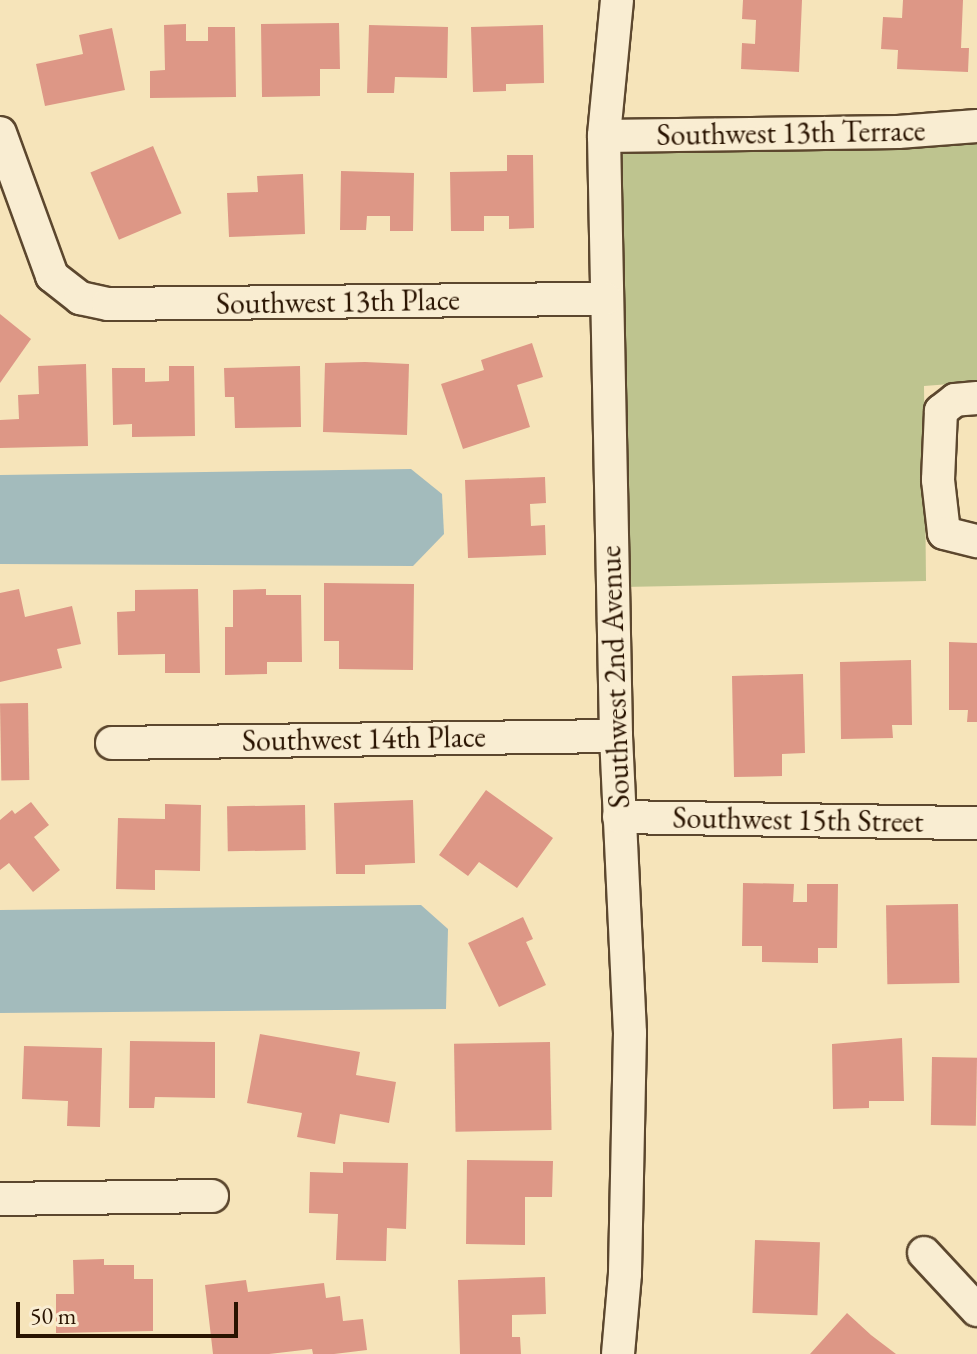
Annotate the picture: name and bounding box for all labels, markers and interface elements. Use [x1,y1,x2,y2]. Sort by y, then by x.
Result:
street label: Southwest 13th Terrace [656,113,926,153]
street label: Southwest 13th Place [216,282,460,322]
street label: Southwest 2nd Avenue [592,545,638,809]
street label: Southwest 14th Place [242,719,486,759]
street label: Southwest 15th Street [672,800,924,840]
scale bar [20,1286,242,1336]
text: 50 m [30,1300,77,1331]

